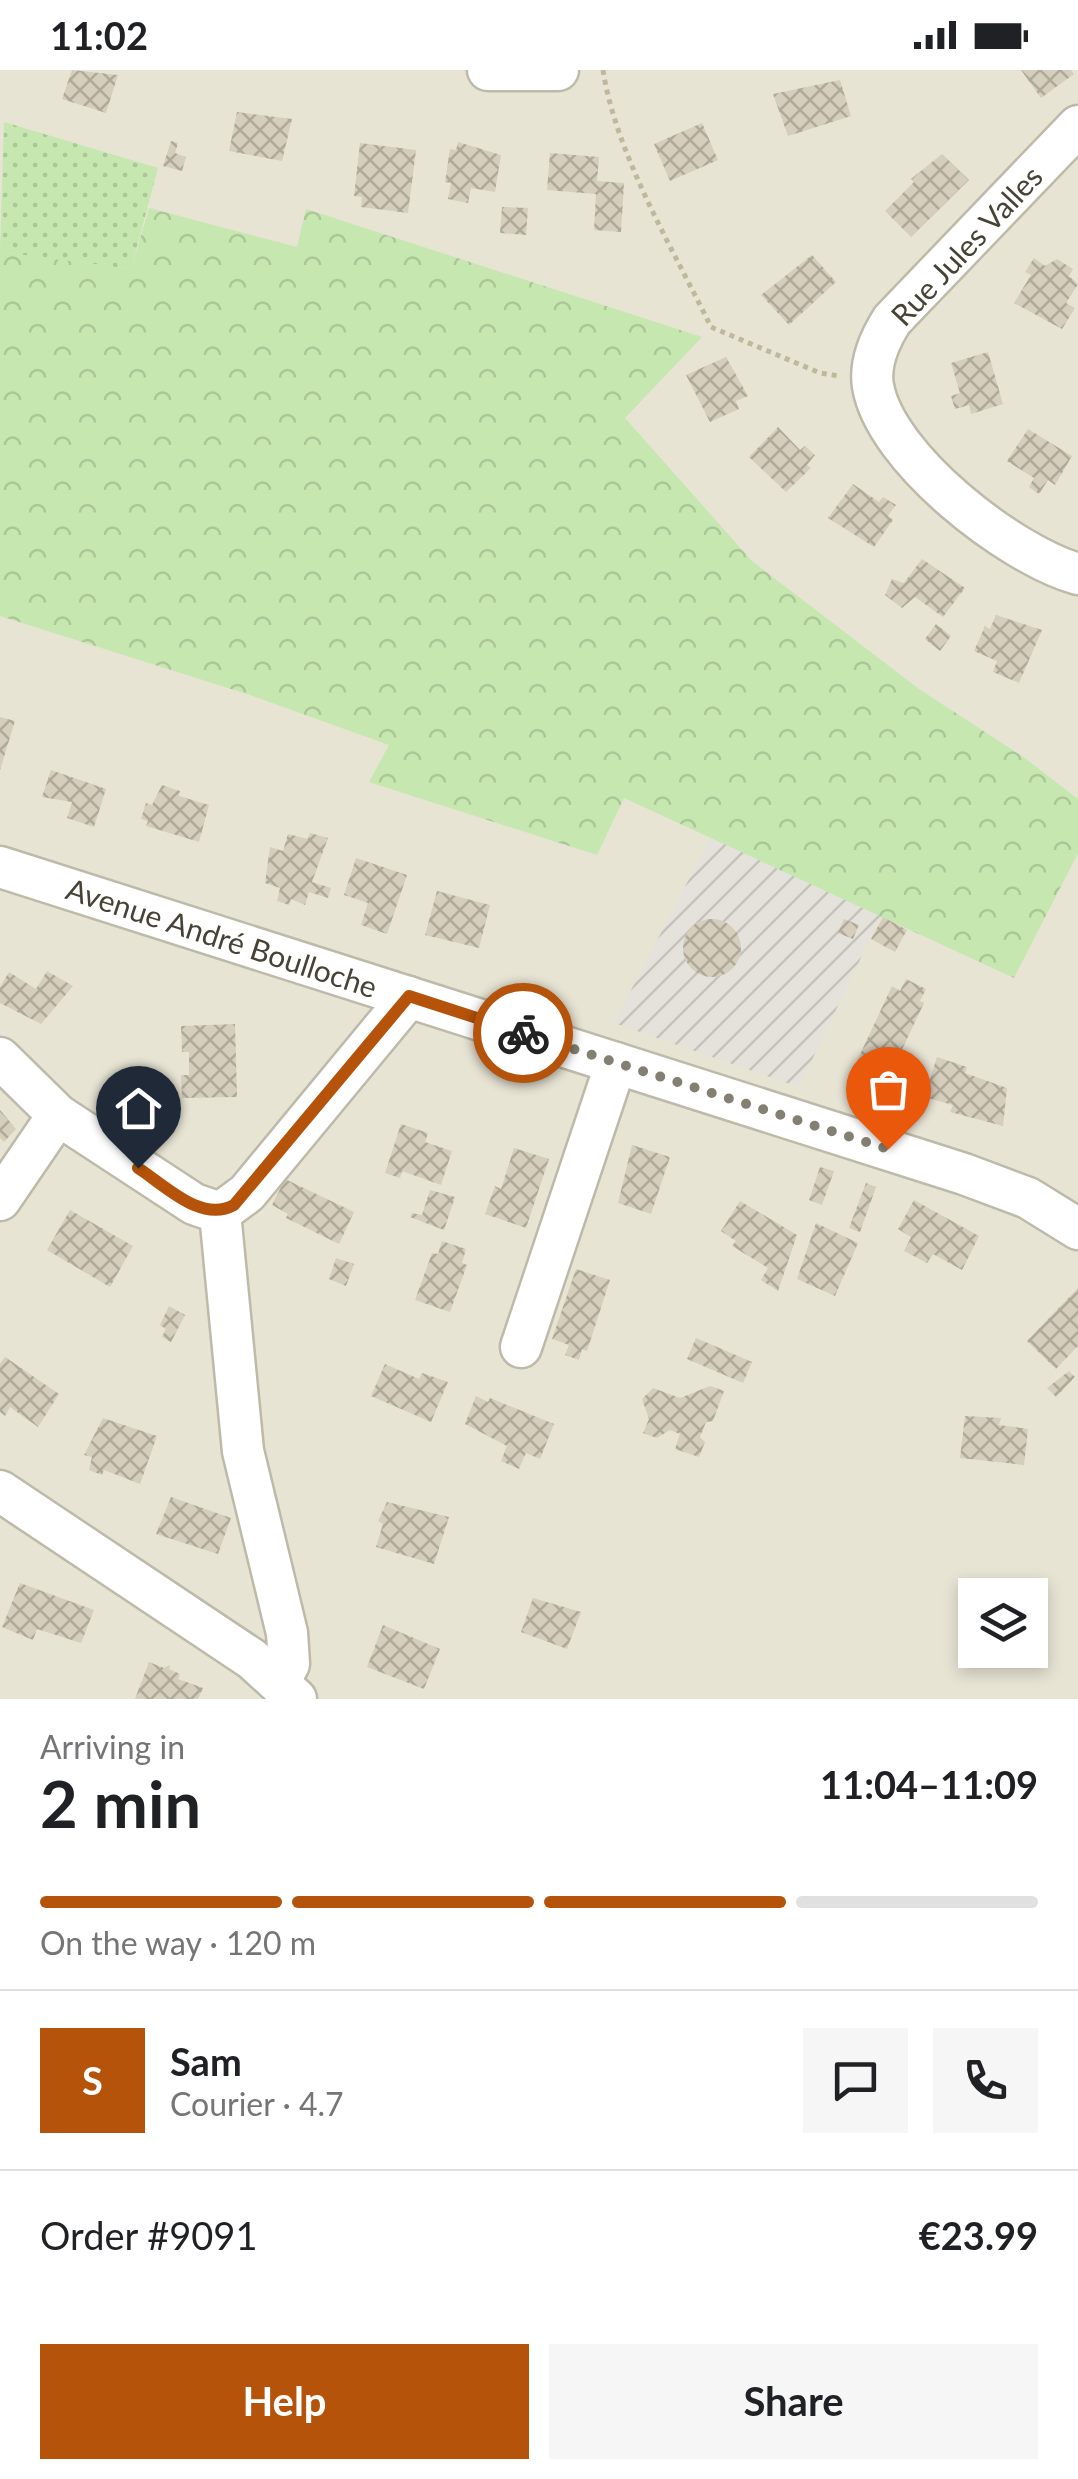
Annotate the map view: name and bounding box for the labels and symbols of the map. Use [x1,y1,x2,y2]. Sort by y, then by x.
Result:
street label: Rue Jules Valles [883,158,1049,332]
street label: Avenue André Boulloche [62,870,382,1004]
courier [473,983,573,1083]
pin [846,1047,931,1150]
pin [96,1066,181,1169]

